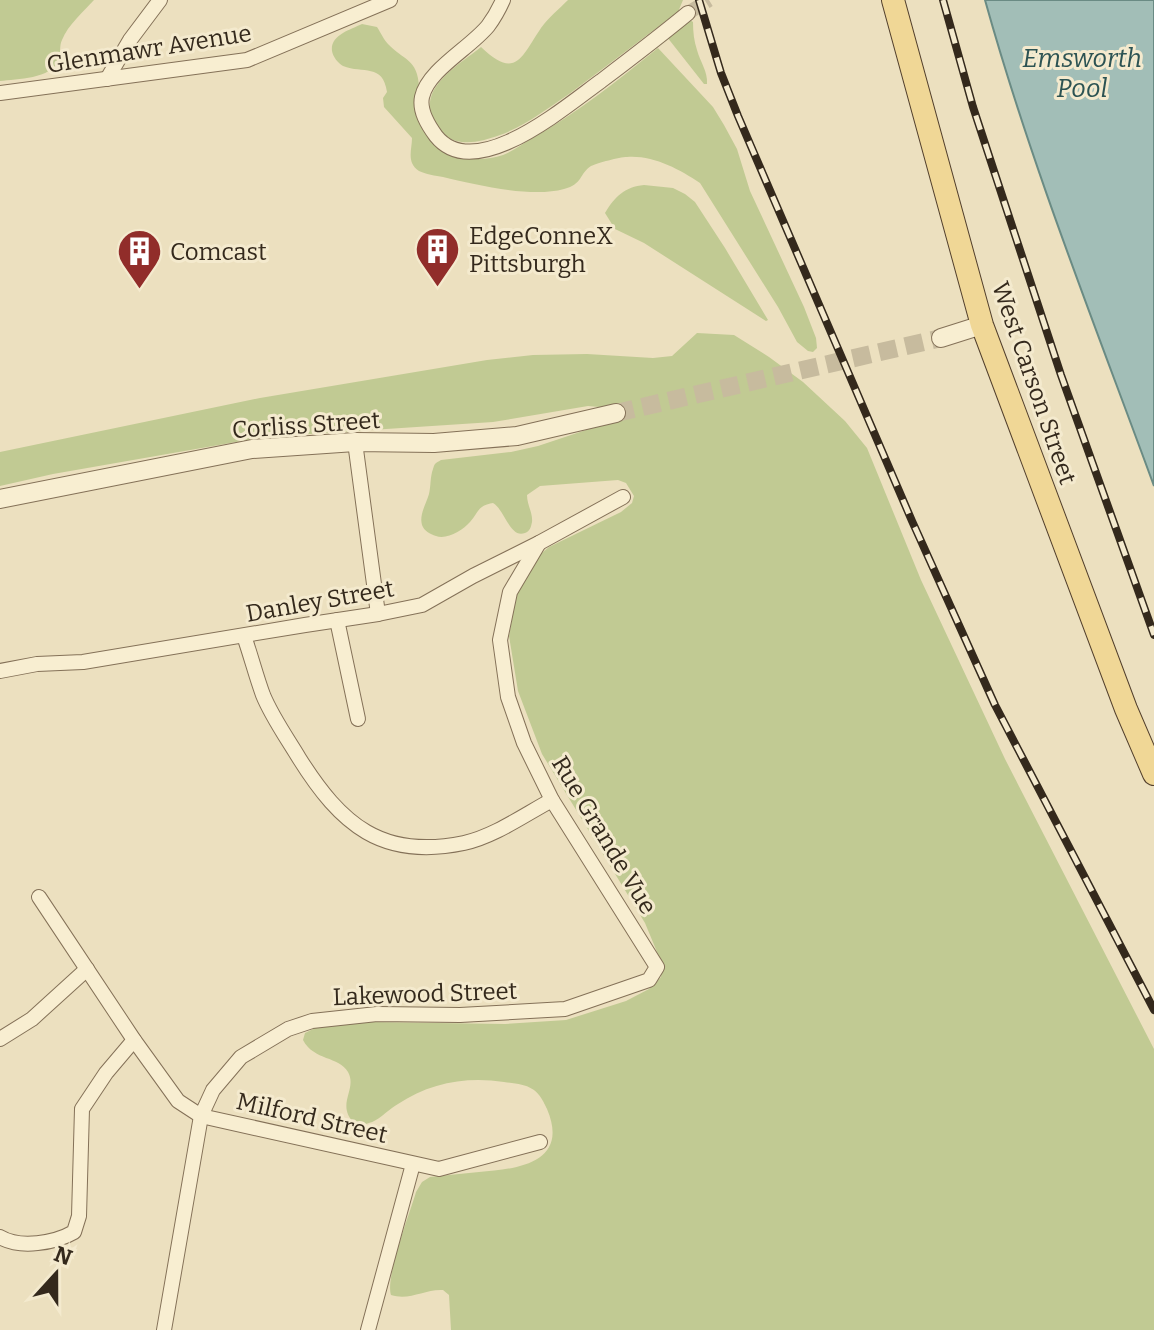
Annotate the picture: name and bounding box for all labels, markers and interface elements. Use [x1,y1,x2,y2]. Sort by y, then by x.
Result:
street label: Glenmawr Avenue [45,19,253,79]
water label: Emsworth Pool [1022,43,1142,104]
place label: EdgeConneX Pittsburgh [469,222,613,278]
building icon: EdgeConneX Pittsburgh [414,226,462,289]
building icon: Comcast [115,228,163,291]
place label: Comcast [170,238,267,266]
street label: West Carson Street [986,278,1082,488]
street label: Corliss Street [231,406,381,444]
street label: Danley Street [244,574,397,628]
street label: Rue Grande Vue [546,751,662,919]
street label: Lakewood Street [332,977,518,1011]
street label: Milford Street [234,1087,391,1149]
north arrow [16,1234,96,1314]
text: N [50,1240,76,1271]

